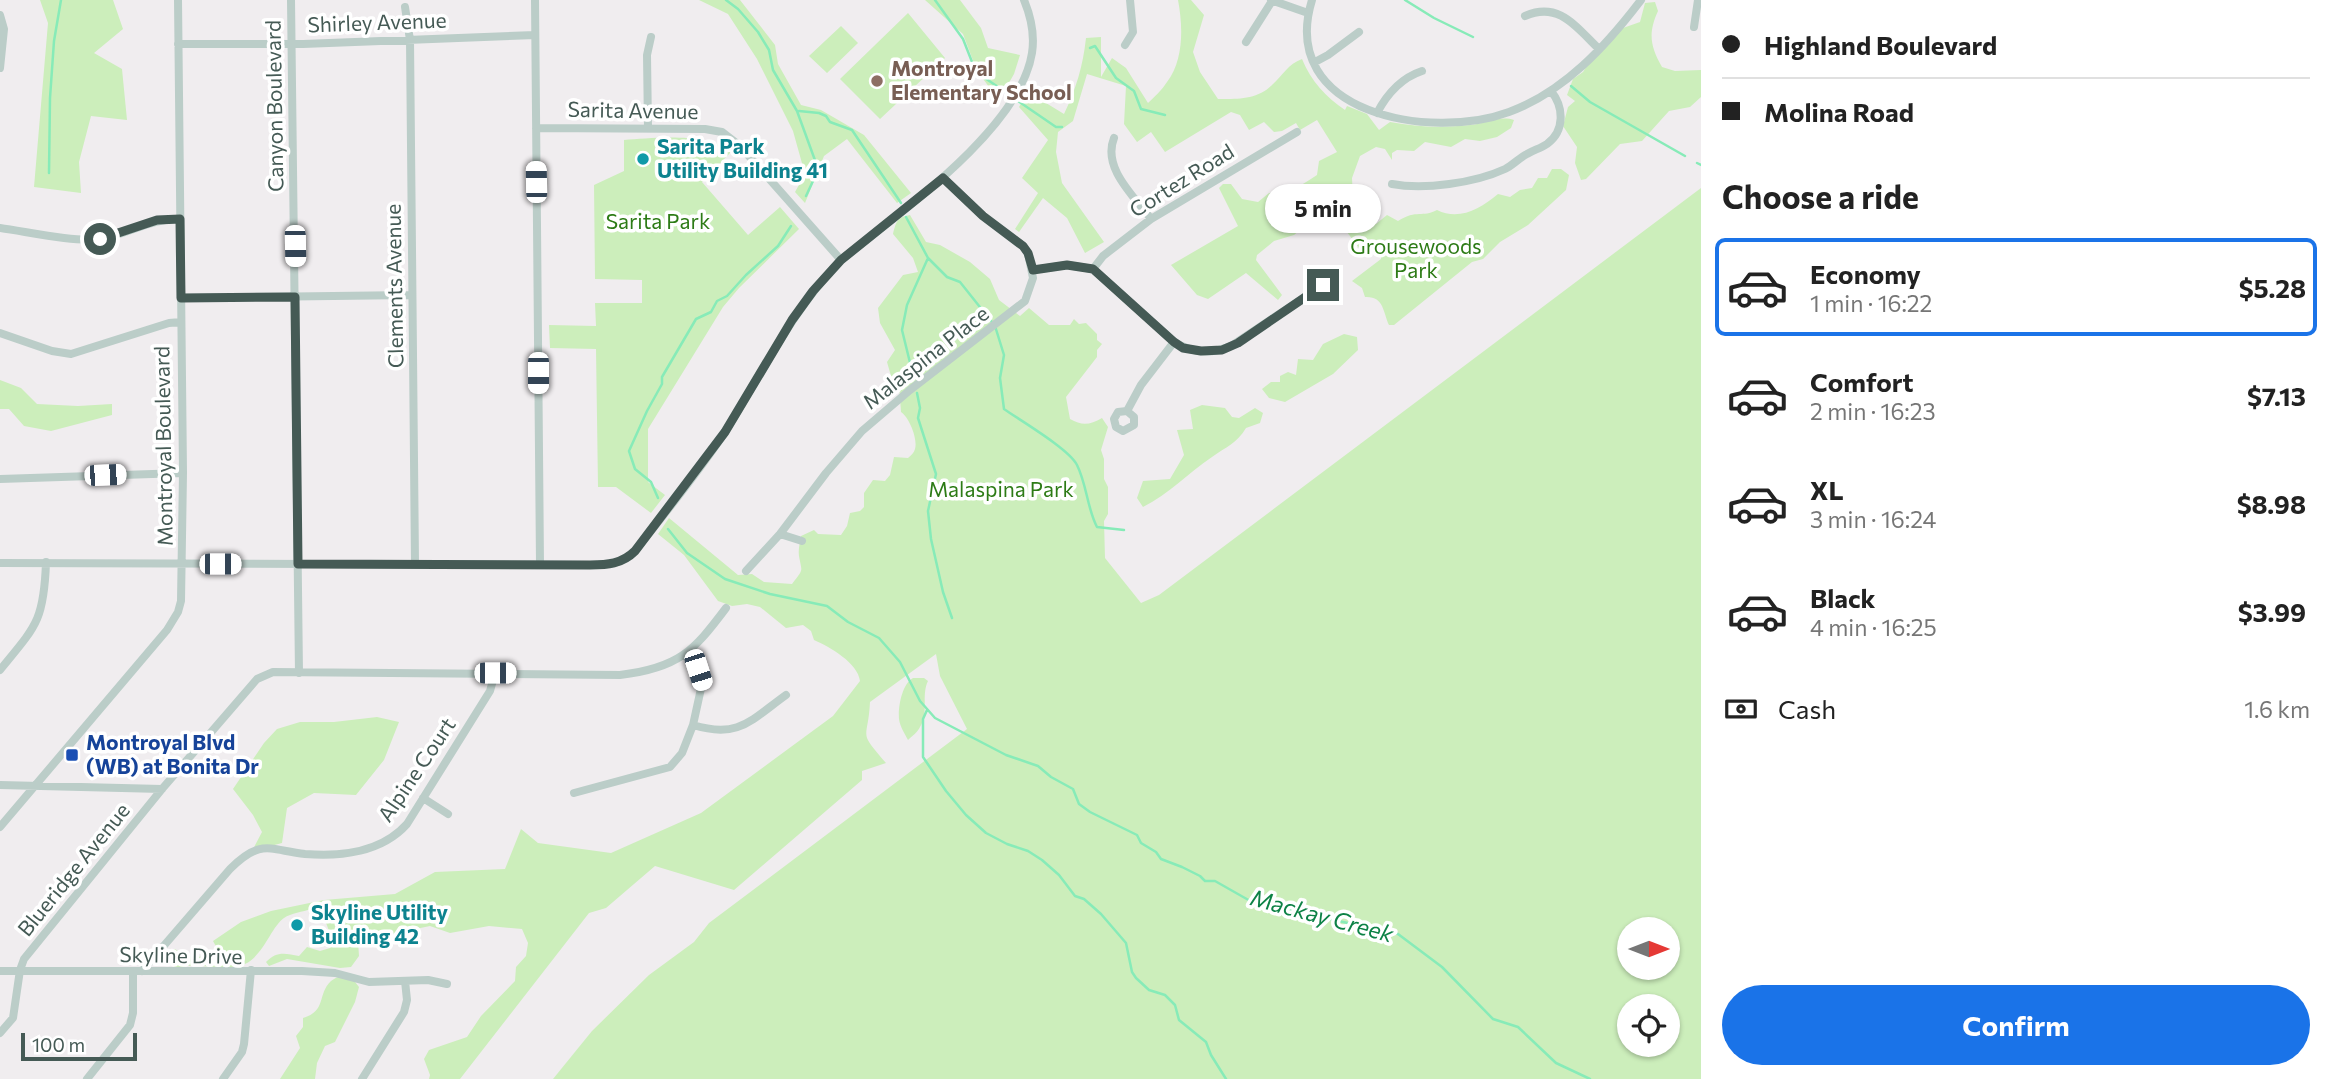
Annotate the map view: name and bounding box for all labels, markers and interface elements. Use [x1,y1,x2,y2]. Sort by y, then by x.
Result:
street label: Shirley Avenue [307,7,447,36]
street label: Canyon Boulevard [260,20,287,192]
text: Highland Boulevard [1764,29,1997,60]
place label: Montroyal Elementary School [891,55,1072,104]
marker: Montroyal Elementary School [869,73,885,89]
street label: Sarita Avenue [567,96,699,123]
text: Molina Road [1764,96,1914,127]
place label: Sarita Park Utility Building 41 [657,133,828,182]
street label: Cortez Road [1124,138,1238,222]
marker: Sarita Park Utility Building 41 [635,151,651,167]
car [526,161,547,203]
text: Choose a ride [1722,176,1919,216]
callout: 5 min [1265,184,1381,232]
text: 5 min [1294,194,1352,222]
street label: Clements Avenue [380,204,407,368]
park label: Sarita Park [606,208,710,233]
route start [84,223,116,255]
car [285,225,306,267]
park label: Grousewoods Park [1350,233,1482,282]
icon: car [1726,256,1789,319]
text: Economy [1810,258,1921,289]
route end [1307,269,1339,301]
text: $5.28 [2239,272,2306,303]
text: 1 min · 16:22 [1810,289,1932,317]
street label: Malaspina Place [857,300,993,414]
street label: Montroyal Boulevard [148,346,177,546]
car [528,352,549,394]
icon: car [1726,364,1789,427]
text: Comfort [1810,366,1913,397]
text: $7.13 [2247,380,2306,411]
text: 2 min · 16:23 [1810,397,1936,425]
car [84,464,127,486]
icon: car [1726,472,1789,535]
text: XL [1810,474,1844,505]
park label: Malaspina Park [928,476,1074,501]
text: $8.98 [2237,488,2306,519]
text: 3 min · 16:24 [1810,505,1936,533]
car [200,554,242,575]
icon: car [1726,580,1789,643]
text: Black [1810,582,1876,613]
text: $3.99 [2238,596,2306,627]
text: 4 min · 16:25 [1810,613,1937,641]
car [682,647,715,693]
car [475,663,517,684]
icon: cash [1722,690,1760,728]
text: Cash [1778,693,1836,724]
text: 1.6 km [2244,695,2310,723]
street label: Alpine Court [372,712,460,826]
place label: Montroyal Blvd (WB) at Bonita Dr [86,729,259,778]
marker: Montroyal Blvd (WB) at Bonita Dr [64,747,80,763]
street label: Blueridge Avenue [12,798,134,941]
water label: Mackay Creek [1248,883,1397,948]
place label: Skyline Utility Building 42 [311,899,448,948]
marker: Skyline Utility Building 42 [289,917,305,933]
north arrow [1617,917,1680,980]
map controls [1617,917,1680,1057]
street label: Skyline Drive [119,941,243,968]
button: Confirm [1722,985,2310,1065]
button: locate [1617,994,1680,1057]
scale bar [21,1030,136,1062]
text: 100 m [32,1033,85,1056]

